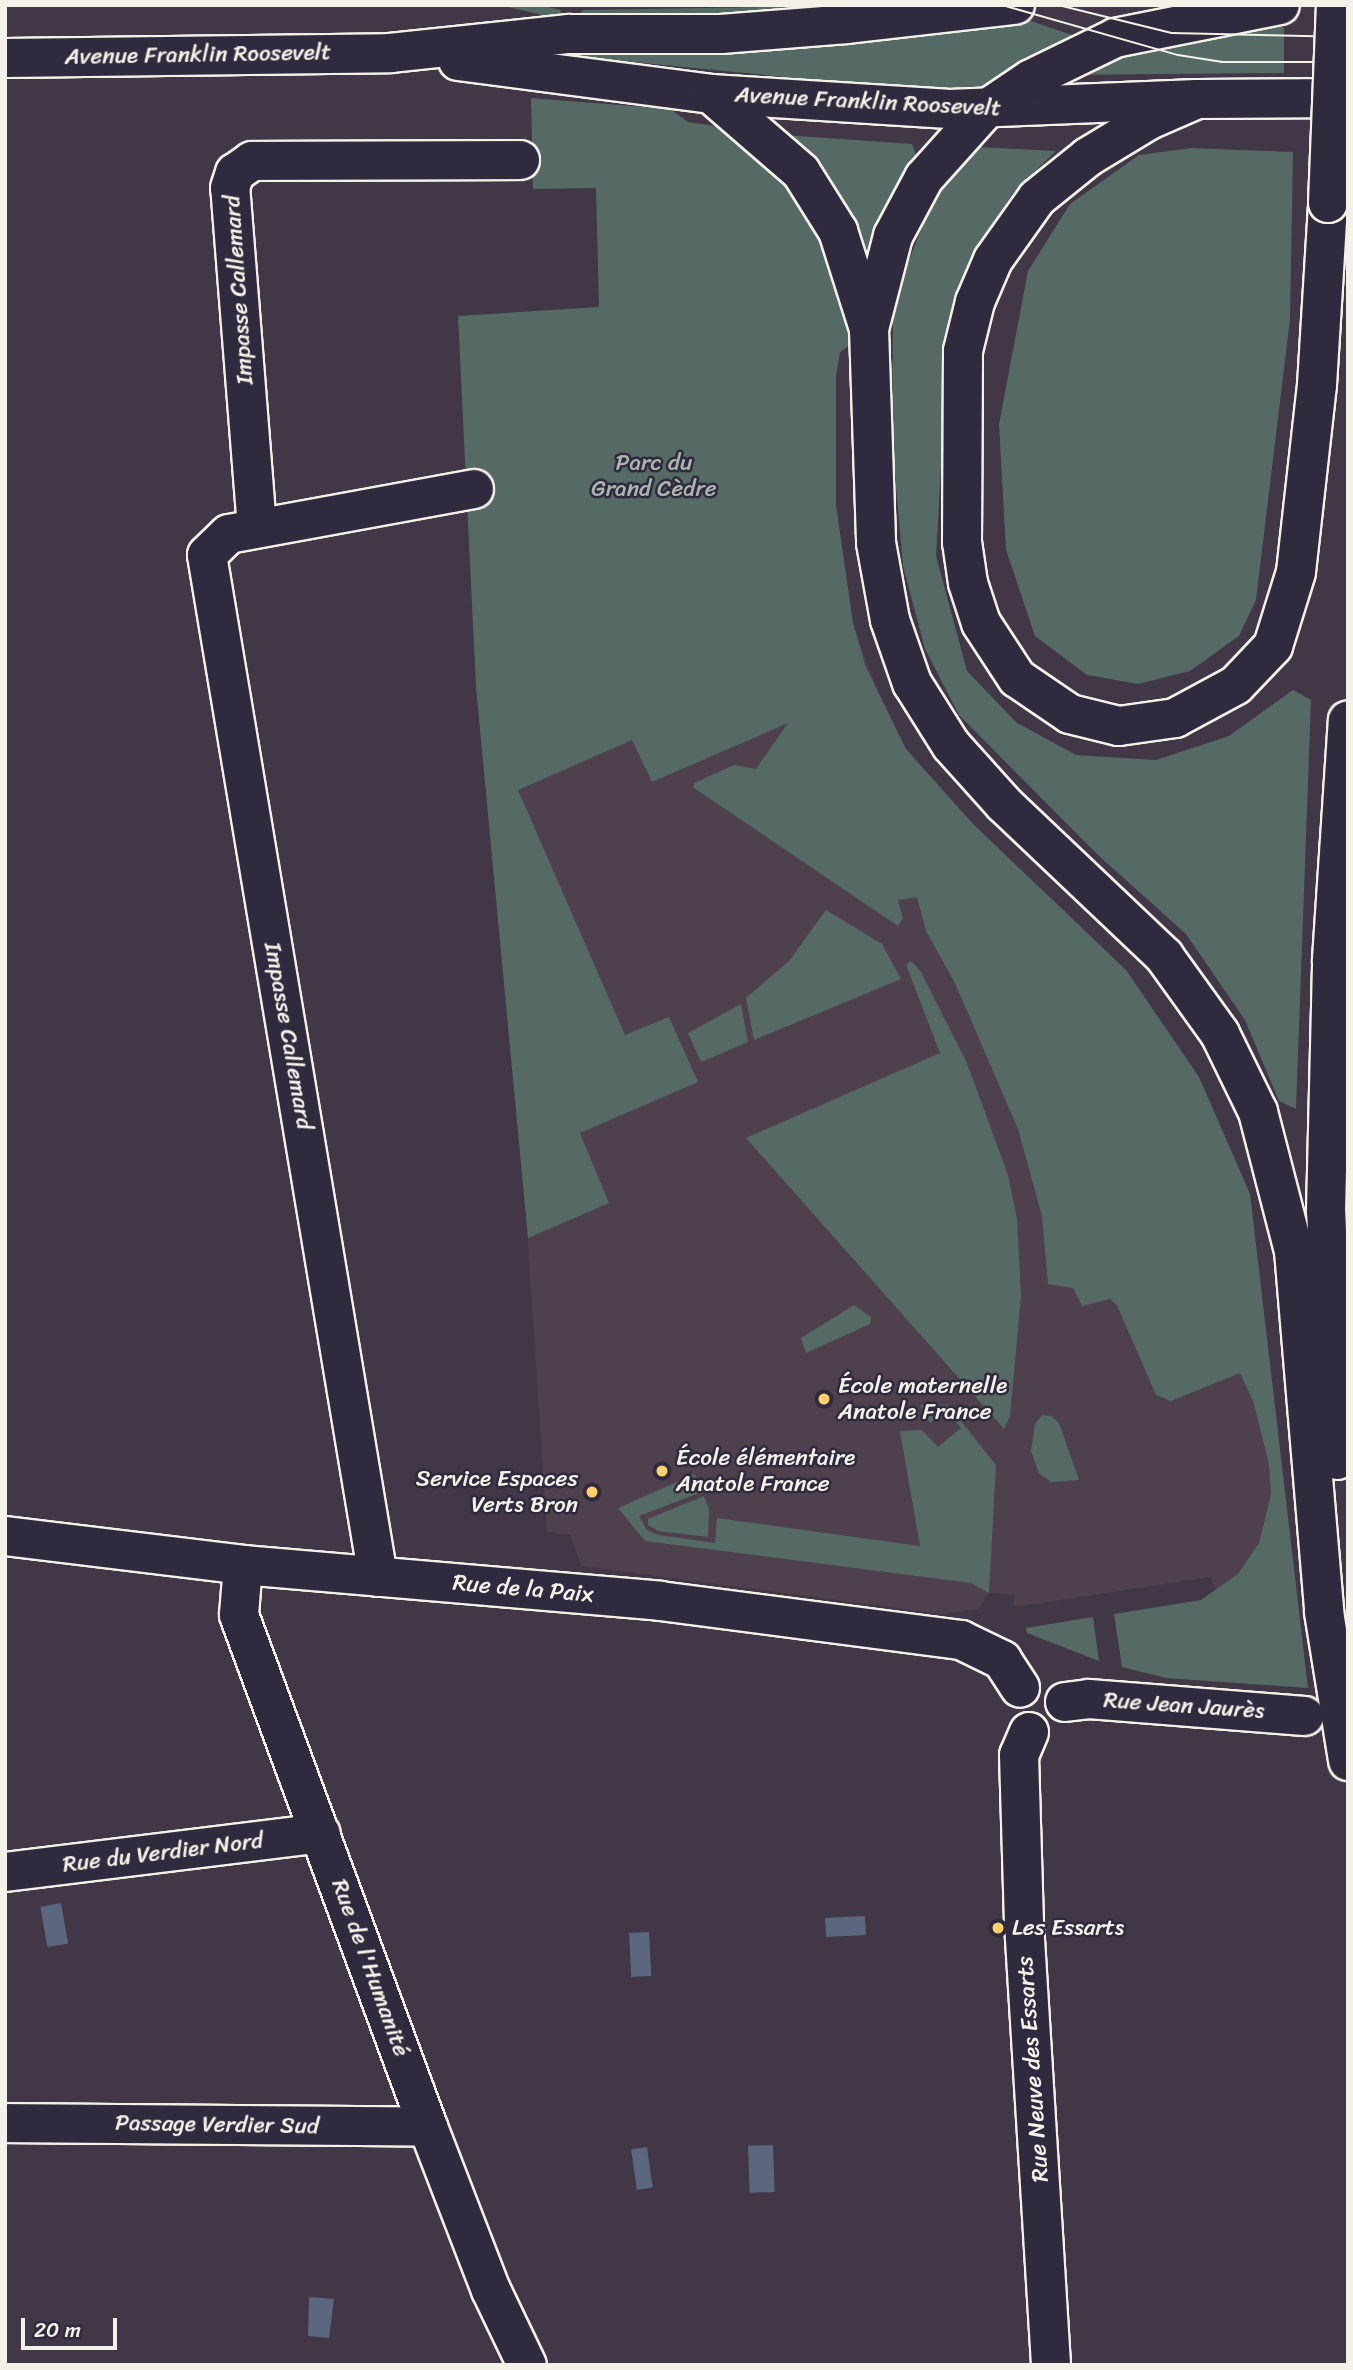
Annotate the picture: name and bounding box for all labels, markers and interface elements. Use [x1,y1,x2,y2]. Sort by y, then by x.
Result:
street label: Avenue Franklin Roosevelt [64,39,332,71]
street label: Avenue Franklin Roosevelt [734,81,1002,123]
street label: Impasse Callemard [219,194,259,386]
park label: Parc du Grand Cèdre [591,449,717,503]
street label: Impasse Callemard [258,940,318,1132]
place label: École maternelle Anatole France [838,1372,1007,1426]
marker: École maternelle Anatole France [816,1391,832,1407]
place label: École élémentaire Anatole France [676,1444,858,1498]
marker: École élémentaire Anatole France [654,1463,670,1479]
place label: Service Espaces Verts Bron [416,1465,578,1519]
marker: Service Espaces Verts Bron [584,1484,600,1500]
street label: Rue de la Paix [451,1569,595,1609]
street label: Rue Jean Jaurès [1102,1687,1266,1725]
street label: Rue du Verdier Nord [61,1827,265,1879]
street label: Rue de l'Humanité [325,1875,415,2061]
place label: Les Essarts [1012,1914,1127,1942]
marker: Les Essarts [990,1920,1006,1936]
street label: Rue Neuve des Essarts [1011,1954,1055,2184]
street label: Passage Verdier Sud [115,2109,319,2141]
scale bar [24,2304,121,2348]
text: 20 m [34,2311,81,2349]

